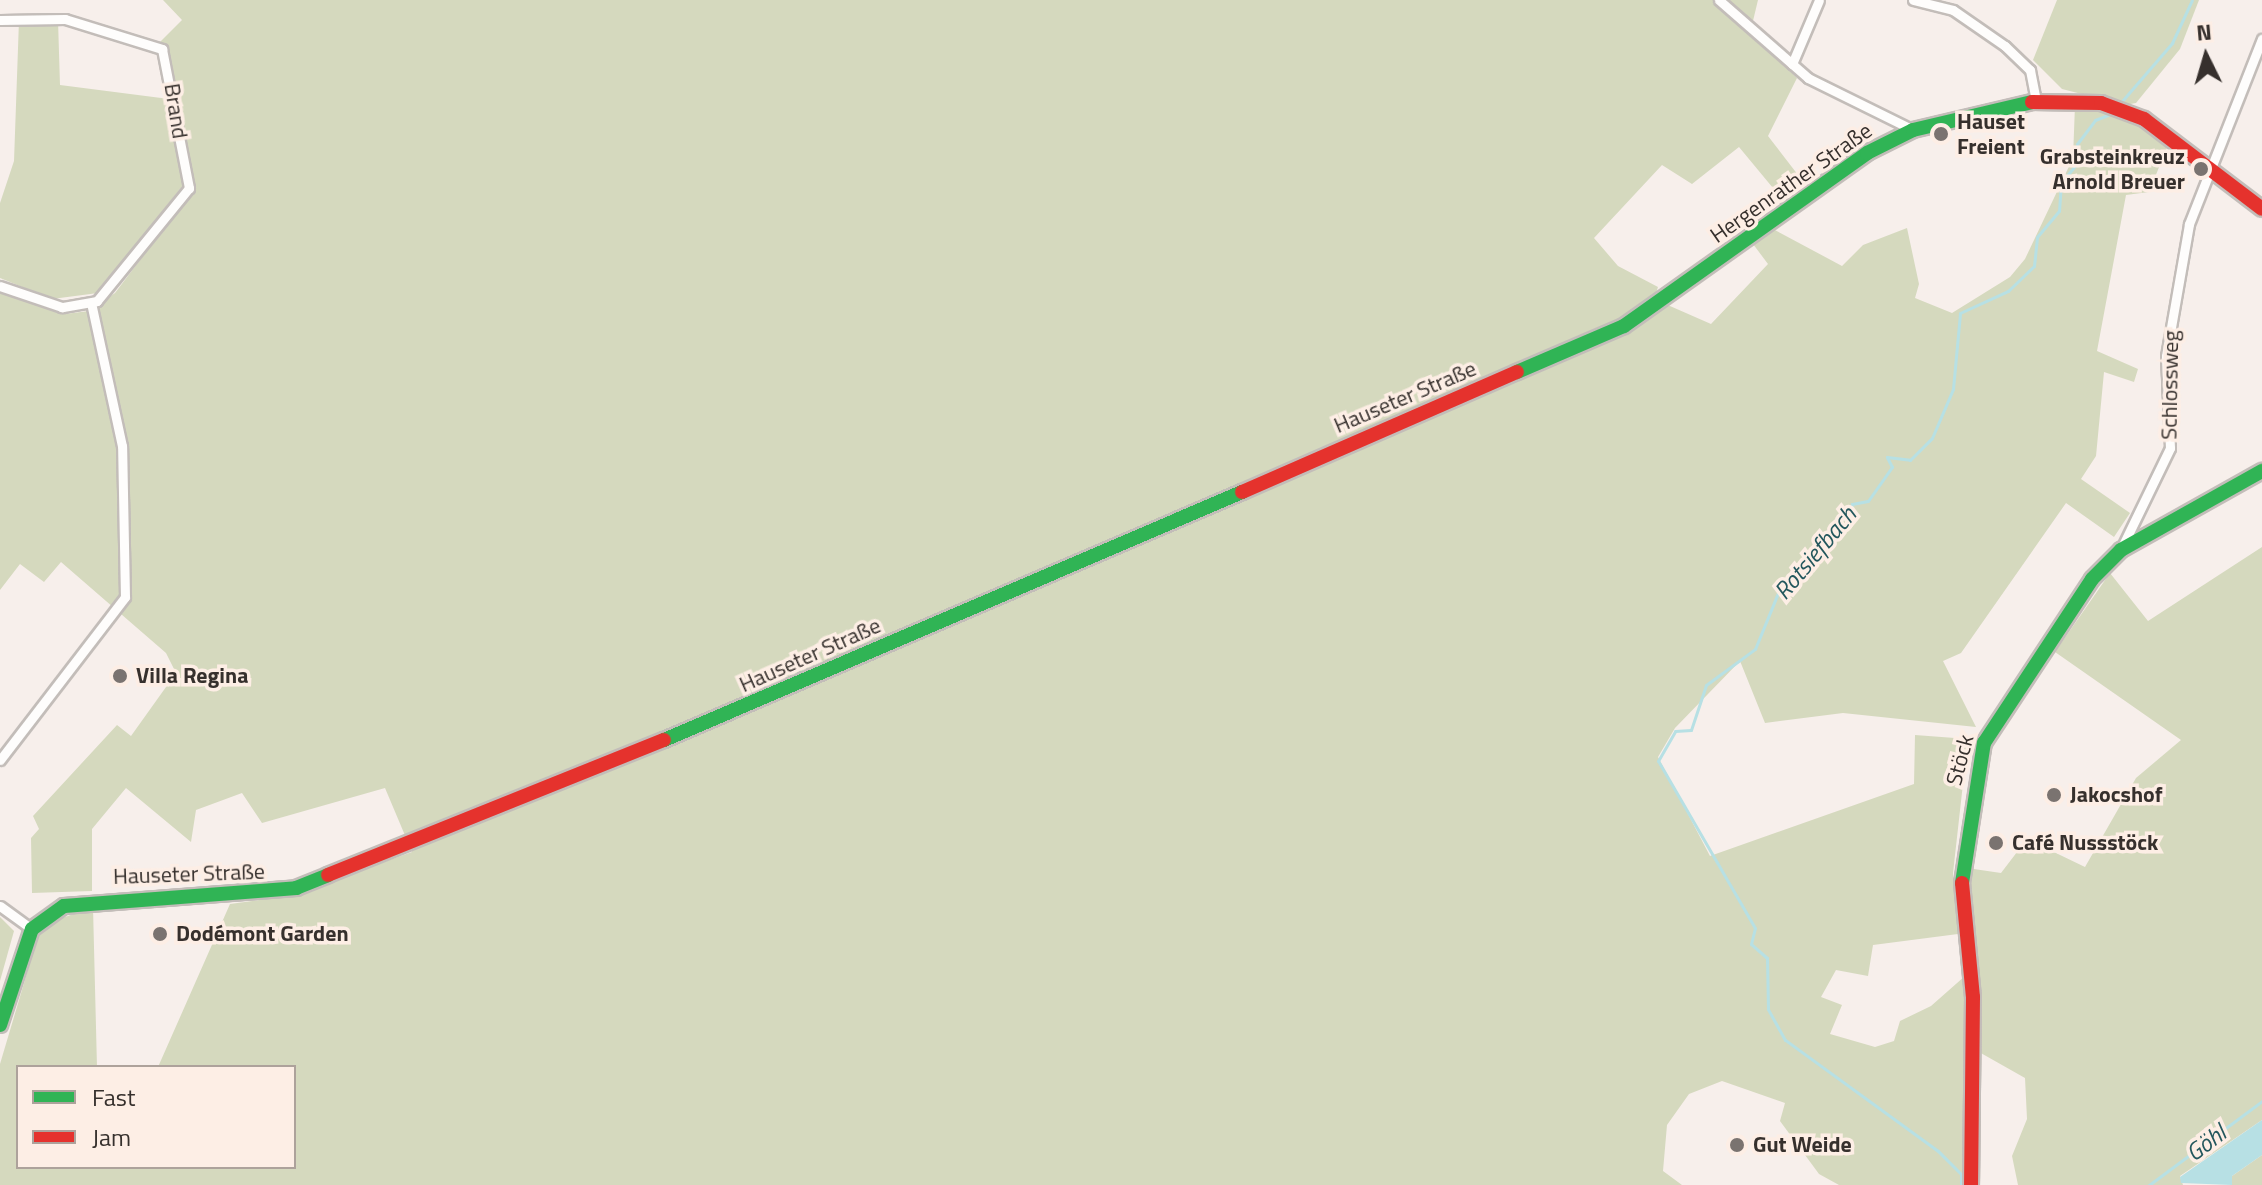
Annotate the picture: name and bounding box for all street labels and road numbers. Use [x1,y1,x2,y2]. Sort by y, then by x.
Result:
street label: Brand [159,81,193,141]
street label: Hergenrather Straße [1705,117,1877,249]
street label: Schlossweg [2156,330,2184,440]
street label: Hauseter Straße [1330,355,1480,439]
street label: Hauseter Straße [735,612,885,698]
street label: Stöck [1941,732,1979,788]
street label: Hauseter Straße [113,858,265,890]

